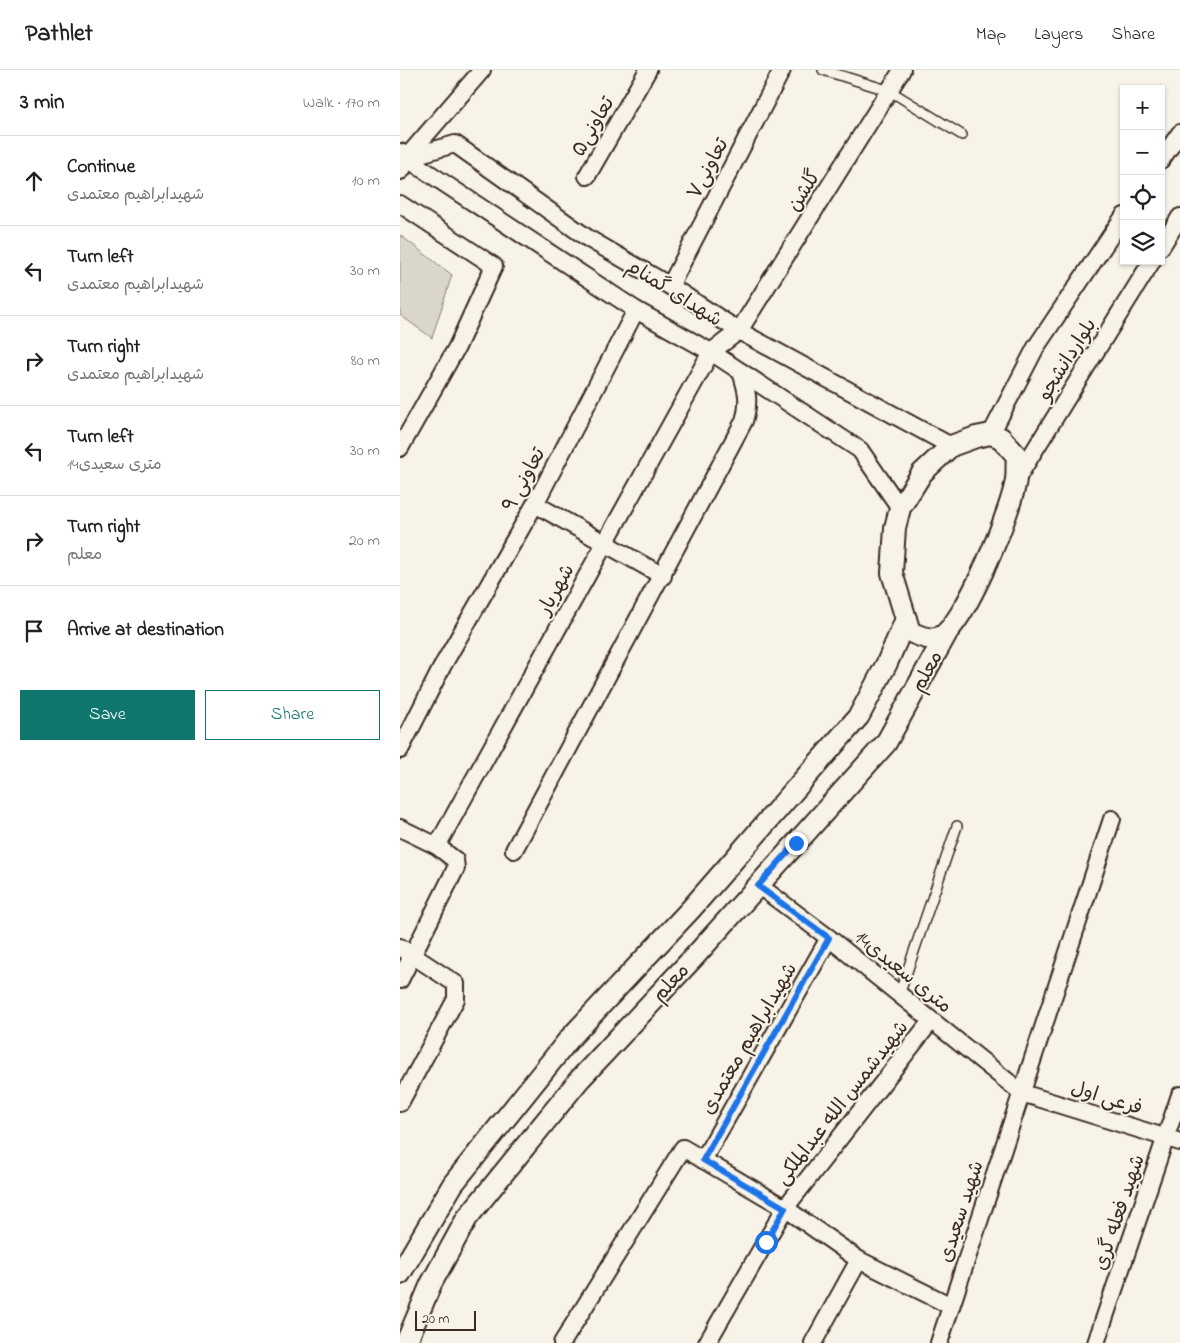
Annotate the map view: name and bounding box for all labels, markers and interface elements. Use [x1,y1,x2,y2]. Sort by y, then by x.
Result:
text: Pathlet [25,17,93,52]
text: Map [976,22,1006,48]
text: Layers [1034,22,1084,48]
text: Share [1112,22,1155,48]
map controls [1120,85,1165,265]
button: + [1120,85,1165,130]
text: 3 min [20,88,64,118]
text: Walk · 170 m [303,91,380,115]
street label: تعاونی۵ [565,92,623,163]
button: − [1120,130,1165,175]
street label: تعاونی۷ [681,133,737,205]
text: Continue [67,154,135,181]
street label: گلشن [781,165,829,218]
icon: ahead [20,167,48,195]
text: 10 m [352,169,380,193]
button: locate [1120,175,1165,220]
text: شهیدابراهیم معتمدی [67,183,204,207]
button: layers [1120,220,1165,265]
text: Turn left [67,244,134,271]
street label: شهدای گمنام [620,253,727,335]
icon: left [20,257,48,285]
text: 30 m [350,259,380,283]
text: شهیدابراهیم معتمدی [67,273,204,297]
street label: بلواردانشجو [1031,313,1105,408]
text: Turn right [67,334,140,361]
icon: right [20,347,48,375]
text: 80 m [351,349,380,373]
text: شهیدابراهیم معتمدی [67,363,204,387]
text: Turn left [67,424,134,451]
icon: left [20,437,48,465]
text: 30 m [350,439,380,463]
street label: تعاونی ۹ [496,443,554,517]
text: 14متری سعیدی [67,453,162,477]
text: Turn right [67,514,140,541]
icon: right [20,527,48,555]
text: 20 m [349,529,380,553]
text: معلم [67,543,102,567]
street label: شهریار [530,559,583,623]
icon: arrive [20,617,48,645]
text: Arrive at destination [67,617,224,644]
street label: معلم [905,646,952,698]
button: Save [20,690,195,740]
button: Share [205,690,380,740]
route end [785,832,808,855]
street label: 14متری سعیدی [847,924,957,1021]
street label: معلم [646,958,697,1010]
street label: شهیدابراهیم معتمدی [695,958,806,1121]
street label: شهیدشمس الله عبدالملکی [769,1015,917,1192]
street label: فرعی اول [1067,1075,1146,1124]
street label: شهید فعله گری [1087,1151,1154,1275]
street label: شهید سعیدی [932,1157,992,1266]
route start [755,1231,778,1254]
scale bar [415,1308,476,1331]
text: 20 m [422,1309,449,1330]

